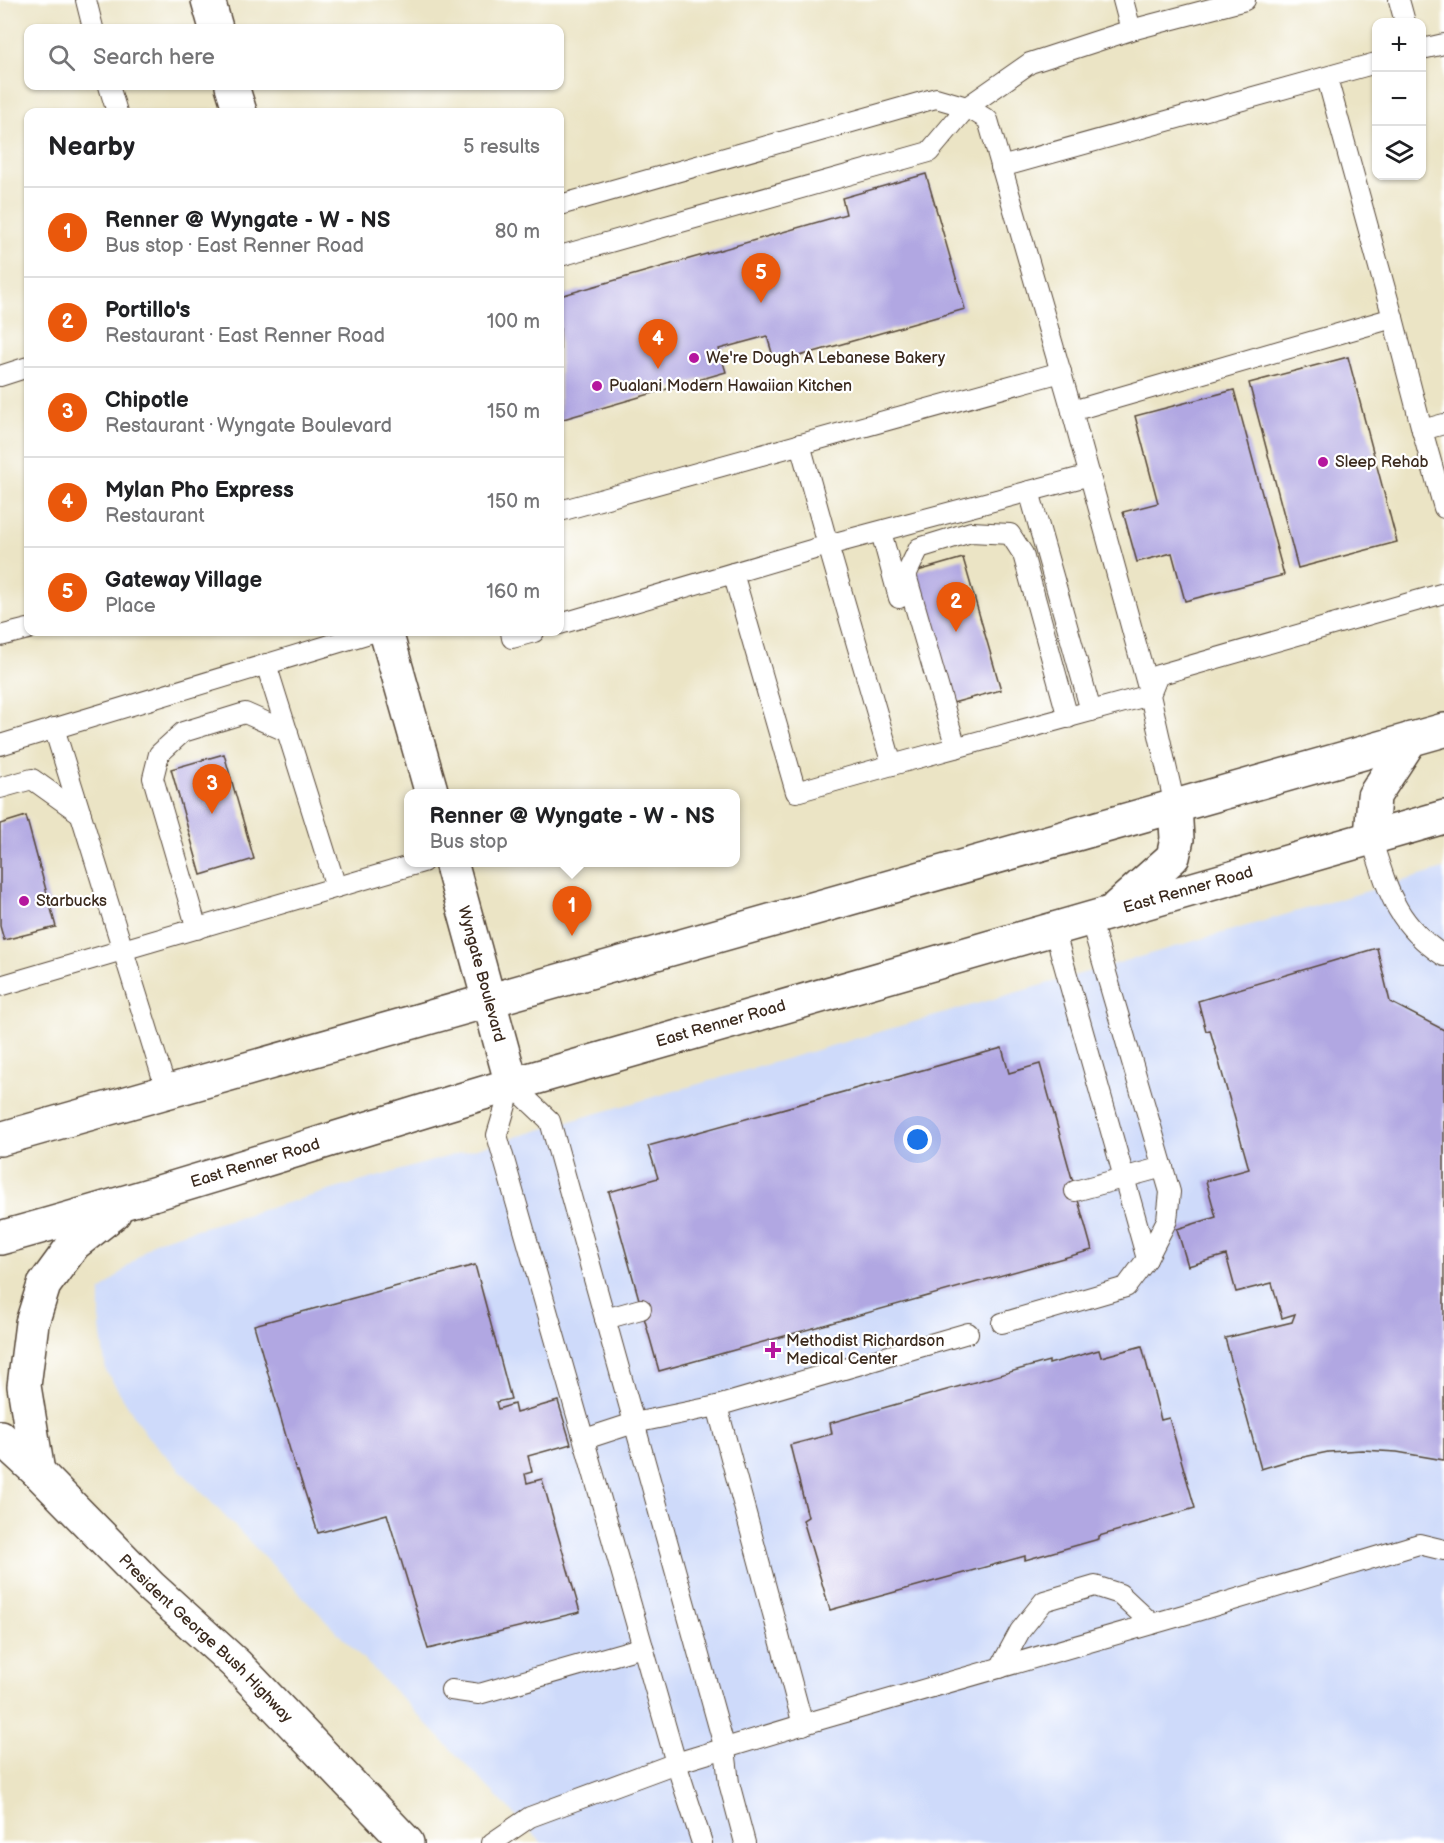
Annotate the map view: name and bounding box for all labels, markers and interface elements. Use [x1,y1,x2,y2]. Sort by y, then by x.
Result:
map controls [1372,18,1426,180]
button: + [1372,18,1426,72]
search box [24,24,564,90]
icon: search [45,41,78,74]
text: Search here [93,44,215,71]
button: − [1372,72,1426,126]
button: layers [1372,126,1426,180]
text: Nearby [48,132,135,163]
text: 5 results [463,135,540,159]
text: Renner @ Wyngate - W - NS [105,207,390,234]
text: 1 [63,220,72,244]
text: 80 m [495,220,540,244]
text: Bus stop · East Renner Road [105,234,364,258]
pin: 5 [742,254,780,303]
text: Portillo's [105,297,190,324]
text: 2 [62,310,73,334]
text: 100 m [487,310,540,334]
pin: 4 [638,320,678,369]
text: Restaurant · East Renner Road [105,324,385,348]
place label: We're Dough A Lebanese Bakery [706,349,946,368]
marker: We're Dough A Lebanese Bakery [687,351,701,365]
place label: Pualani Modern Hawaiian Kitchen [609,377,852,396]
marker: Pualani Modern Hawaiian Kitchen [590,379,604,393]
text: Chipotle [105,387,189,414]
text: 3 [62,400,73,424]
text: 150 m [487,400,540,424]
text: Restaurant · Wyngate Boulevard [105,414,392,438]
place label: Sleep Rehab [1335,453,1429,472]
marker: Sleep Rehab [1316,455,1330,469]
text: Mylan Pho Express [105,477,294,504]
text: 4 [62,490,73,514]
text: 150 m [487,490,540,514]
text: Restaurant [105,504,205,528]
text: Gateway Village [105,567,262,594]
text: 5 [62,580,73,604]
text: 160 m [486,580,540,604]
pin: 2 [936,582,976,632]
text: Place [105,594,156,618]
pin: 3 [192,764,232,814]
popup [404,789,740,867]
text: Renner @ Wyngate - W - NS [429,803,715,830]
text: Bus stop [429,830,508,854]
street label: East Renner Road [1121,862,1255,917]
pin: 1 [552,886,592,936]
place label: Starbucks [36,892,107,911]
marker: Starbucks [17,894,31,908]
street label: Wyngate Boulevard [454,904,509,1044]
street label: East Renner Road [654,996,788,1051]
your location [903,1125,932,1154]
street label: East Renner Road [188,1134,322,1192]
place label: Methodist Richardson Medical Center [786,1332,944,1369]
marker: Methodist Richardson Medical Center [764,1341,782,1359]
street label: President George Bush Highway [115,1550,297,1727]

